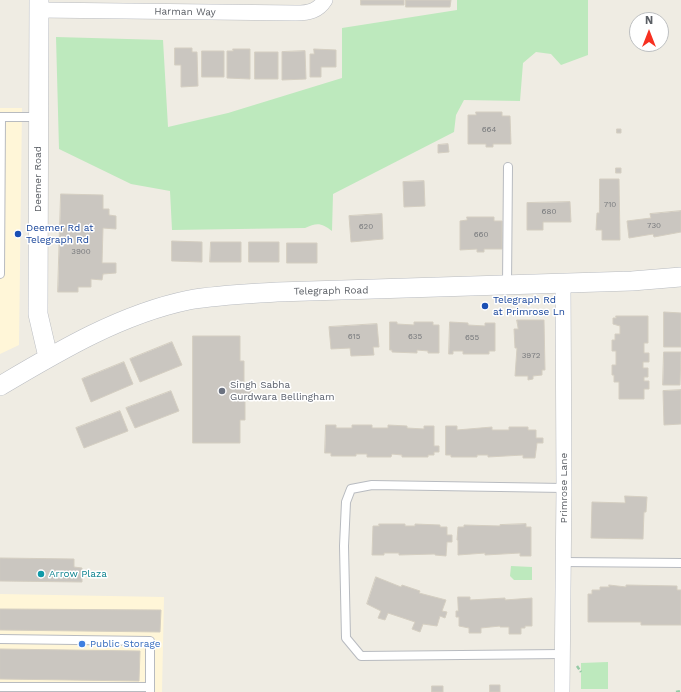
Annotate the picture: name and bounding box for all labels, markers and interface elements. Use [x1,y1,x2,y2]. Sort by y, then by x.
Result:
street label: Harman Way [154,5,216,19]
north arrow [629,12,669,52]
text: N [645,14,653,27]
house number: 664 [482,125,496,135]
street label: Deemer Road [32,146,44,212]
house number: 710 [604,200,616,210]
house number: 680 [542,207,556,217]
house number: 730 [647,221,661,231]
place label: Deemer Rd at Telegraph Rd [26,222,93,246]
house number: 620 [359,222,373,232]
marker: Deemer Rd at Telegraph Rd [13,229,23,239]
house number: 660 [474,230,488,240]
house number: 3900 [71,247,91,257]
street label: Telegraph Road [294,284,368,298]
place label: Telegraph Rd at Primrose Ln [493,294,565,318]
marker: Telegraph Rd at Primrose Ln [480,301,490,311]
house number: 615 [348,332,360,342]
house number: 635 [408,332,422,342]
house number: 655 [465,333,479,343]
house number: 3972 [522,351,540,361]
place label: Singh Sabha Gurdwara Bellingham [230,379,334,402]
marker: Singh Sabha Gurdwara Bellingham [217,386,227,396]
street label: Primrose Lane [558,453,570,523]
place label: Arrow Plaza [49,568,107,580]
marker: Arrow Plaza [36,569,46,579]
place label: Public Storage [90,638,161,650]
marker: Public Storage [77,639,87,649]

